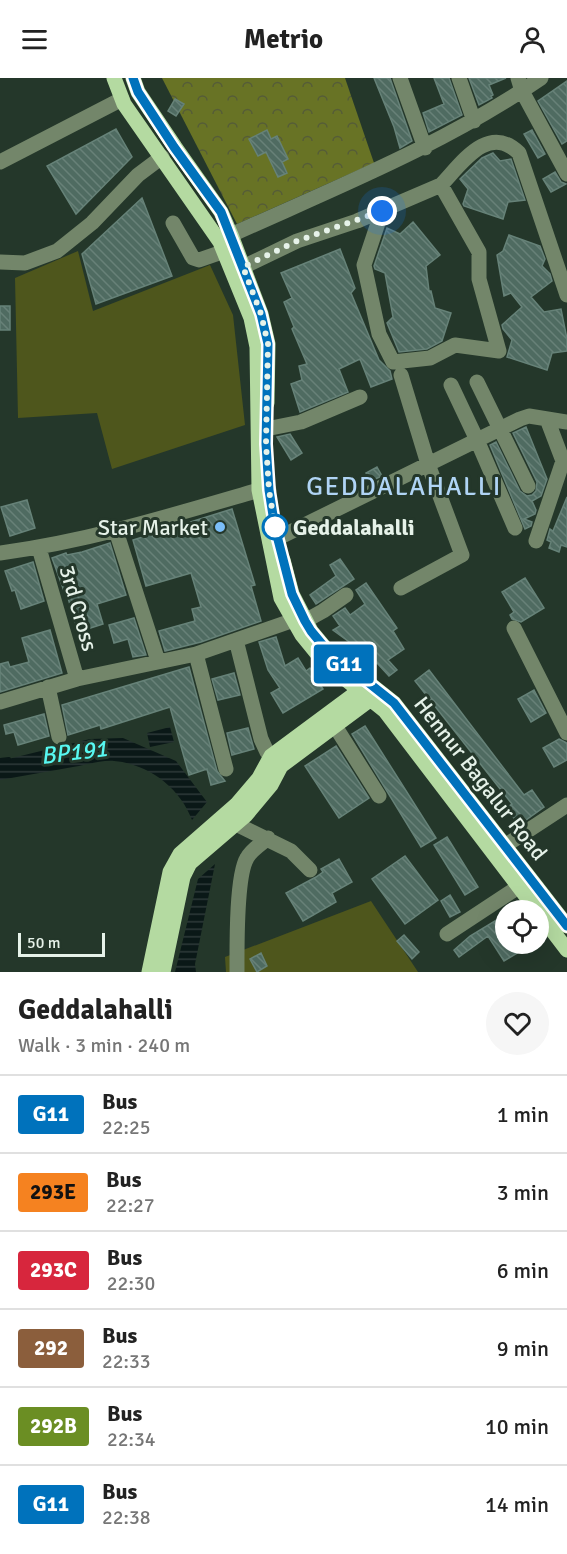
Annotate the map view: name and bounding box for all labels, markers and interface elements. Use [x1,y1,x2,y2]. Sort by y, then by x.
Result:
icon: menu [18,23,51,56]
text: Metrio [244,23,323,56]
icon: person [516,23,549,56]
your location [367,196,397,226]
district label: GEDDALAHALLI [306,471,502,503]
place label: Star Market [98,514,208,541]
marker: Geddalahalli [262,514,288,540]
place label: Geddalahalli [293,514,415,541]
marker: Star Market [213,520,227,534]
street label: 3rd Cross [53,562,104,654]
line badge: G11 [310,644,379,684]
text: G11 [326,651,362,677]
street label: Hennur Bagalur Road [408,691,553,866]
water label: BP191 [39,733,109,771]
map controls [495,900,549,954]
button: locate [495,900,549,954]
scale bar [18,930,105,958]
text: 50 m [27,933,61,953]
button: heart [486,992,549,1055]
text: Geddalahalli [18,993,173,1027]
text: Walk · 3 min · 240 m [18,1033,190,1058]
text: Bus [102,1088,137,1115]
text: G11 [33,1101,69,1127]
text: 1 min [497,1101,549,1128]
text: 22:25 [102,1115,151,1140]
text: Bus [106,1166,141,1193]
text: 293E [30,1179,76,1205]
text: 3 min [497,1179,549,1206]
text: 22:27 [106,1193,155,1218]
text: Bus [107,1244,142,1271]
text: 293C [30,1257,77,1283]
text: 6 min [497,1257,549,1284]
text: 22:30 [107,1271,155,1296]
text: Bus [102,1322,137,1349]
text: 292 [34,1335,68,1361]
text: 9 min [497,1335,549,1362]
text: 22:33 [102,1349,151,1374]
text: Bus [107,1400,142,1427]
text: 292B [30,1413,77,1439]
text: 10 min [485,1413,549,1440]
text: 22:34 [107,1427,156,1452]
text: Bus [102,1478,137,1505]
text: G11 [33,1491,69,1517]
text: 14 min [485,1491,549,1518]
text: 22:38 [102,1505,151,1530]

